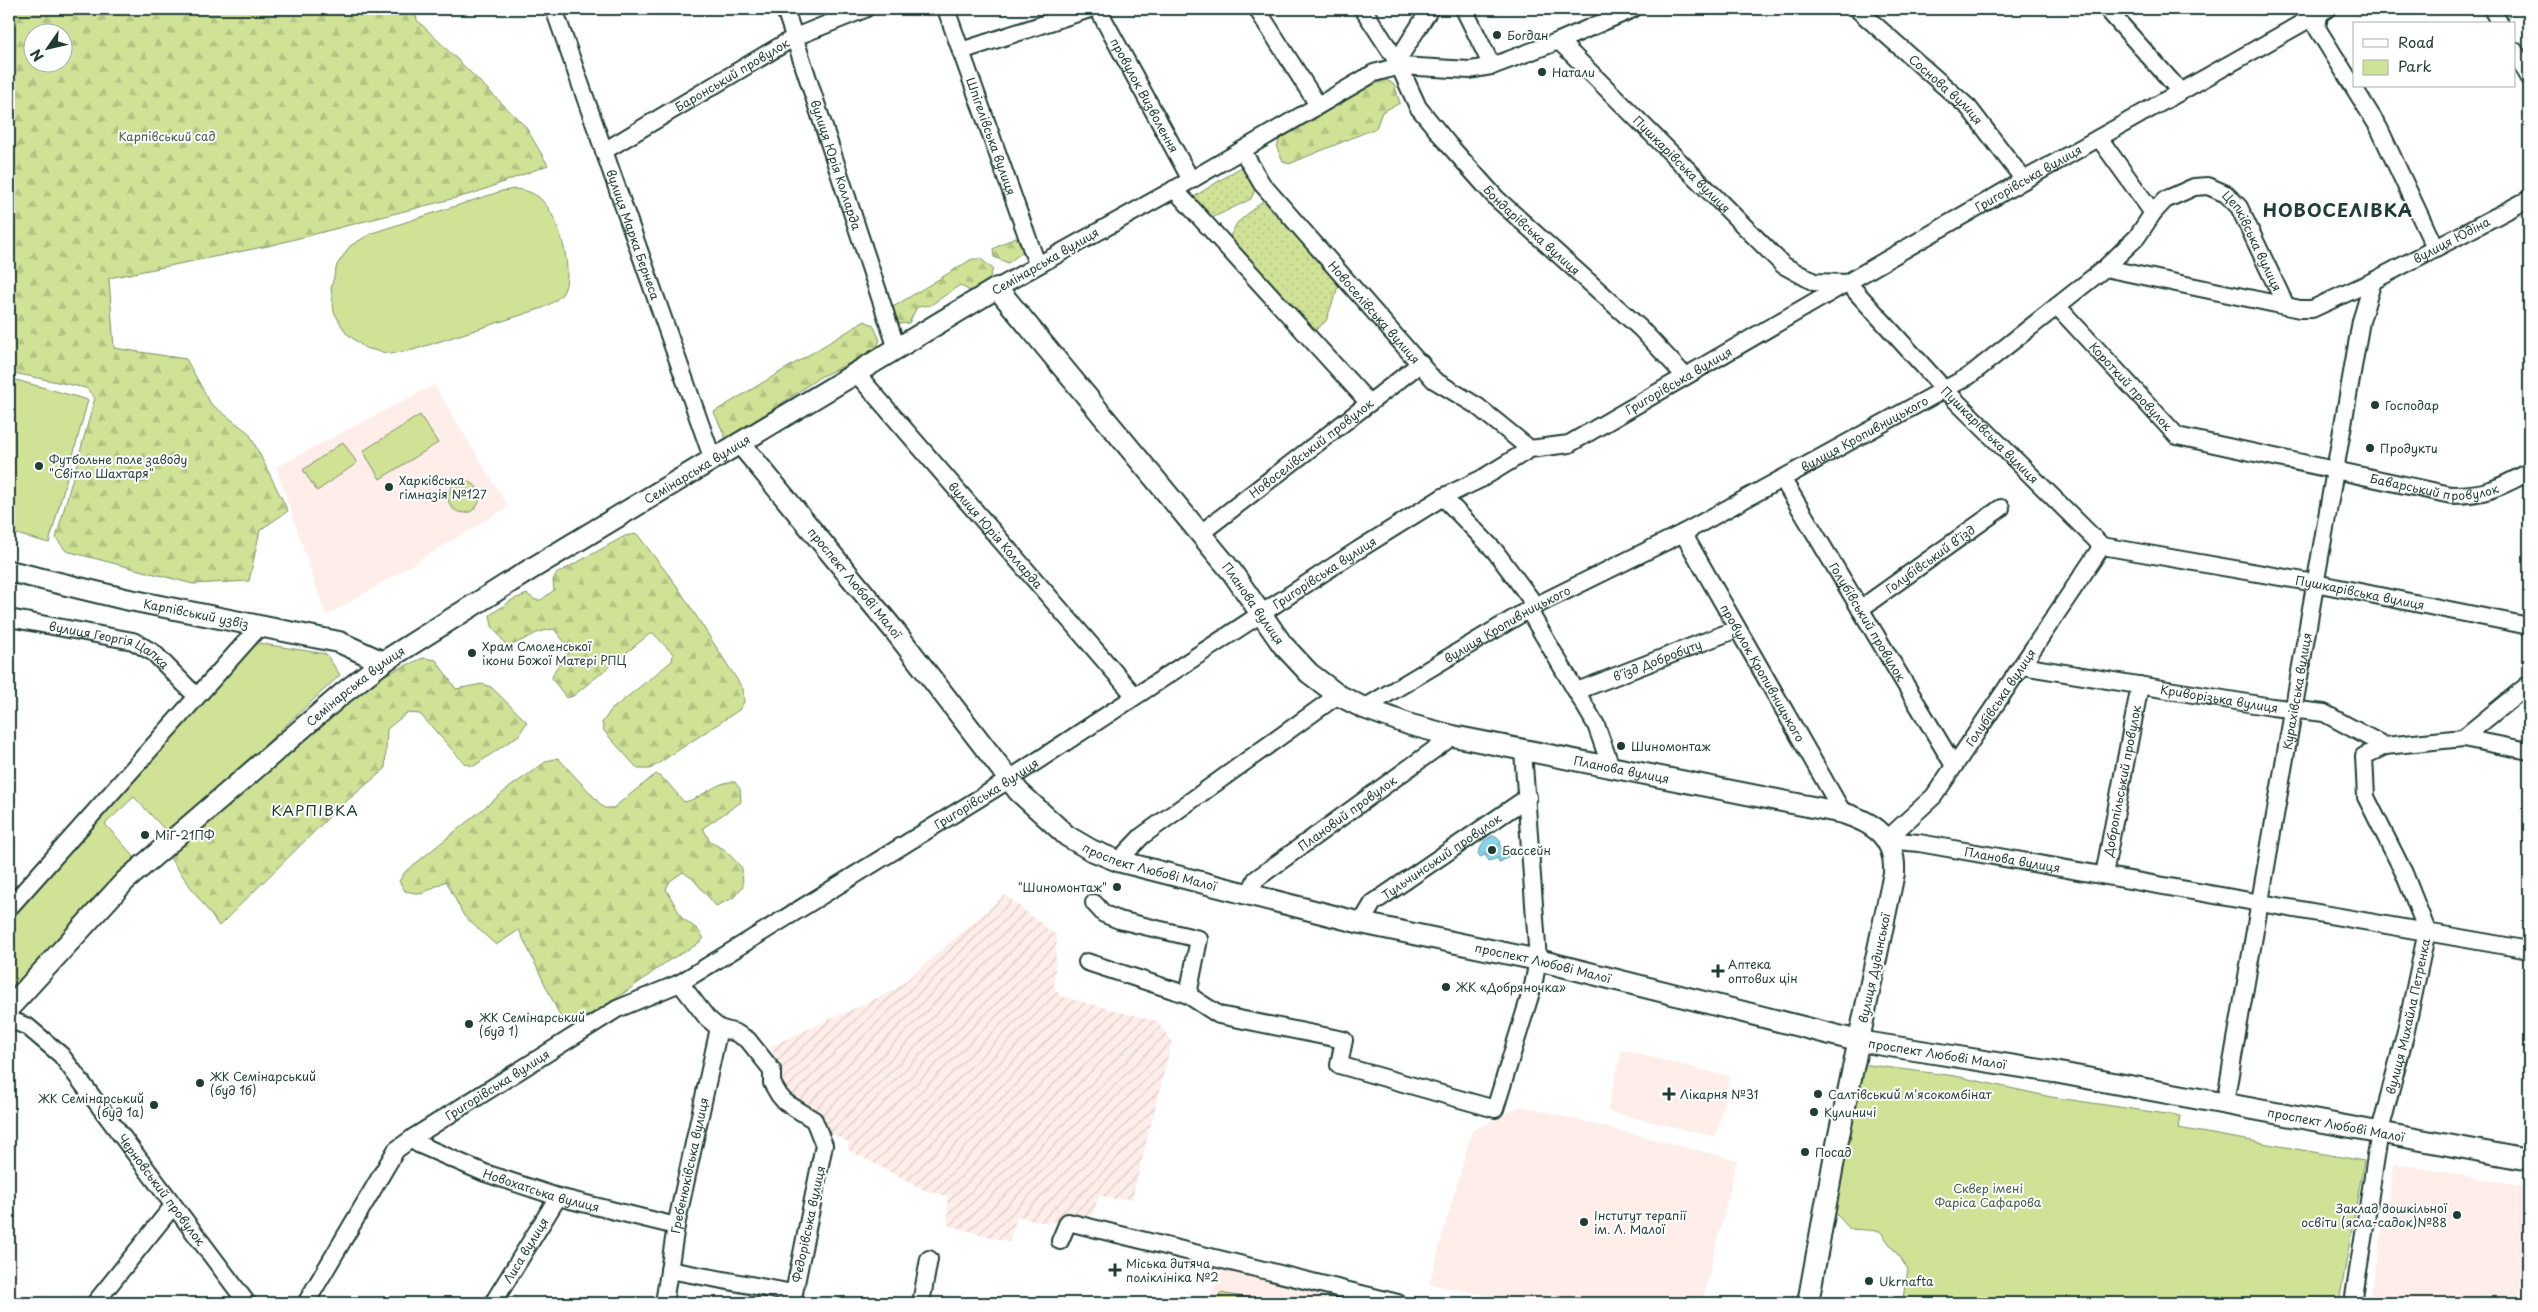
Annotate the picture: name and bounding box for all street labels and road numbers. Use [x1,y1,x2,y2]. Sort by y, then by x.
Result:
street label: Баронський провулок [671,33,793,116]
street label: провулок Визволення [1106,34,1183,156]
street label: Соснова вулиця [1905,50,1987,128]
street label: Шпігелівська вулиця [962,75,1021,198]
street label: вулиця Юрія Колларда [806,97,866,233]
street label: Пушкарівська вулиця [1629,111,1735,217]
street label: Григорівська вулиця [1971,140,2085,216]
street label: вулиця Марка Бернеса [602,167,665,303]
street label: Бондарівська вулиця [1479,181,1584,279]
street label: Цепківська вулиця [2218,186,2287,294]
street label: вулиця Юдіна [2410,212,2494,267]
street label: Семінарська вулиця [988,223,1102,299]
street label: Новоселівська вулиця [1324,257,1425,368]
street label: Короткий провулок [2085,338,2177,435]
street label: Григорівська вулиця [1622,342,1735,419]
street label: Пушкарівська вулиця [1937,382,2043,487]
street label: вулиця Кропивницького [1797,391,1932,476]
street label: Новоселівський провулок [1245,394,1378,502]
street label: Семінарська вулиця [640,430,754,508]
street label: Баварський провулок [2369,469,2502,504]
street label: вулиця Юрія Колларда [945,478,1048,593]
street label: Голубівський в’їзд [1881,521,1979,597]
street label: проспект Любові Малої [804,523,907,643]
street label: Григорівська вулиця [1269,532,1380,613]
street label: Планова вулиця [1218,558,1289,648]
street label: Голубівський провулок [1825,559,1911,685]
street label: Пушкарівська вулиця [2294,571,2426,614]
street label: вулиця Кропивницького [1440,581,1574,667]
street label: Карпівський узвіз [142,594,250,633]
street label: провулок Кропивницького [1716,600,1810,745]
street label: вулиця Георгія Цапка [48,617,174,673]
street label: Курахівська вулиця [2278,631,2316,751]
street label: в'їзд Добробуту [1610,635,1704,685]
street label: Семінарська вулиця [302,642,408,730]
street label: Голубівська вулиця [1961,645,2040,750]
street label: Криворізька вулиця [2159,680,2279,717]
street label: Добропільський провулок [2099,702,2145,859]
street label: Планова вулиця [1572,751,1671,788]
street label: Григорівська вулиця [930,753,1042,833]
street label: Плановий провулок [1294,770,1401,855]
street label: Тульчинський провулок [1378,809,1505,904]
street label: проспект Любові Малої [1079,838,1219,895]
street label: Планова вулиця [1963,842,2062,877]
street label: вулиця Дудинської [1854,911,1895,1025]
street label: вулиця Михайла Петренка [2381,936,2434,1096]
street label: проспект Любові Малої [1473,938,1614,987]
street label: проспект Любові Малої [1867,1034,2008,1073]
street label: Григорівська вулиця [441,1045,553,1124]
street label: Гребенюківська вулиця [666,1096,713,1235]
street label: проспект Любові Малої [2266,1103,2407,1146]
street label: Черновський провулок [114,1130,210,1250]
street label: Новохатська вулиця [481,1164,601,1216]
street label: Федорівська вулиця [787,1164,829,1284]
street label: Лиса вулиця [498,1214,552,1286]

